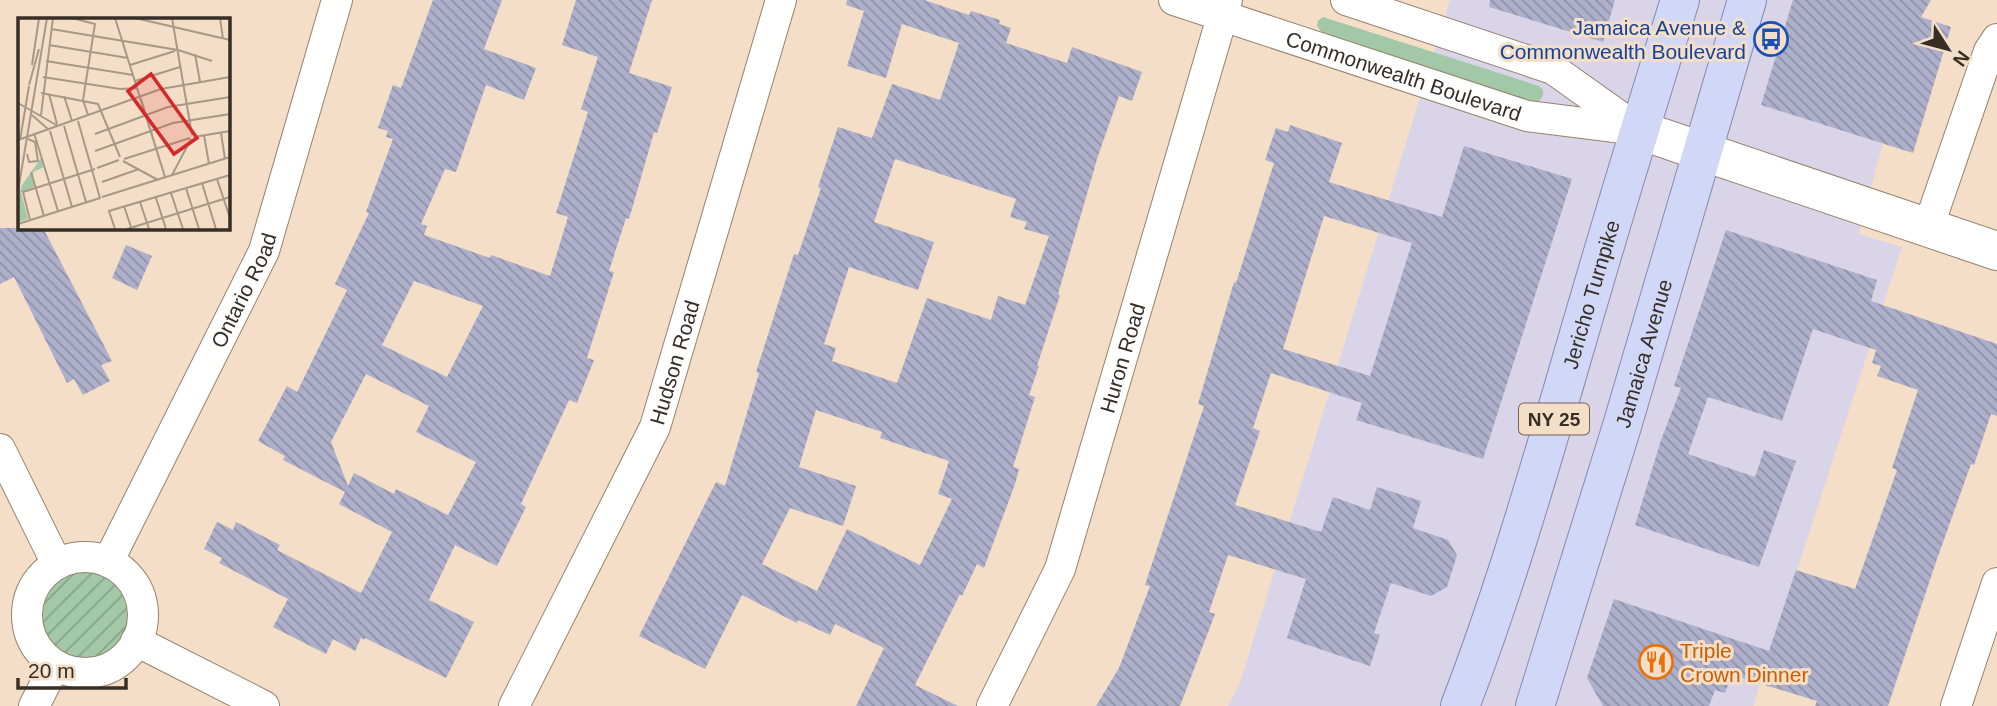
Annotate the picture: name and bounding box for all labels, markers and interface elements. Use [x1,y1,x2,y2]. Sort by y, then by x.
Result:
north arrow [1913,14,1983,84]
place label: Jamaica Avenue & Commonwealth Boulevard [1500,16,1746,63]
inset map [18,18,229,229]
bus stop icon: Jamaica Avenue & Commonwealth Boulevard [1752,20,1790,58]
street label: Commonwealth Boulevard [1283,26,1525,125]
text: N [1949,47,1974,70]
street label: Jericho Turnpike [1558,217,1623,372]
street label: Ontario Road [206,230,280,351]
street label: Jamaica Avenue [1611,276,1676,430]
street label: Hudson Road [645,297,703,427]
street label: Huron Road [1095,300,1149,415]
road number: NY 25 [1519,404,1589,434]
place label: Triple Crown Dinner [1680,639,1808,686]
restaurant icon: Triple Crown Dinner [1637,643,1675,681]
scale bar [18,646,126,690]
text: 20 m [28,659,75,682]

